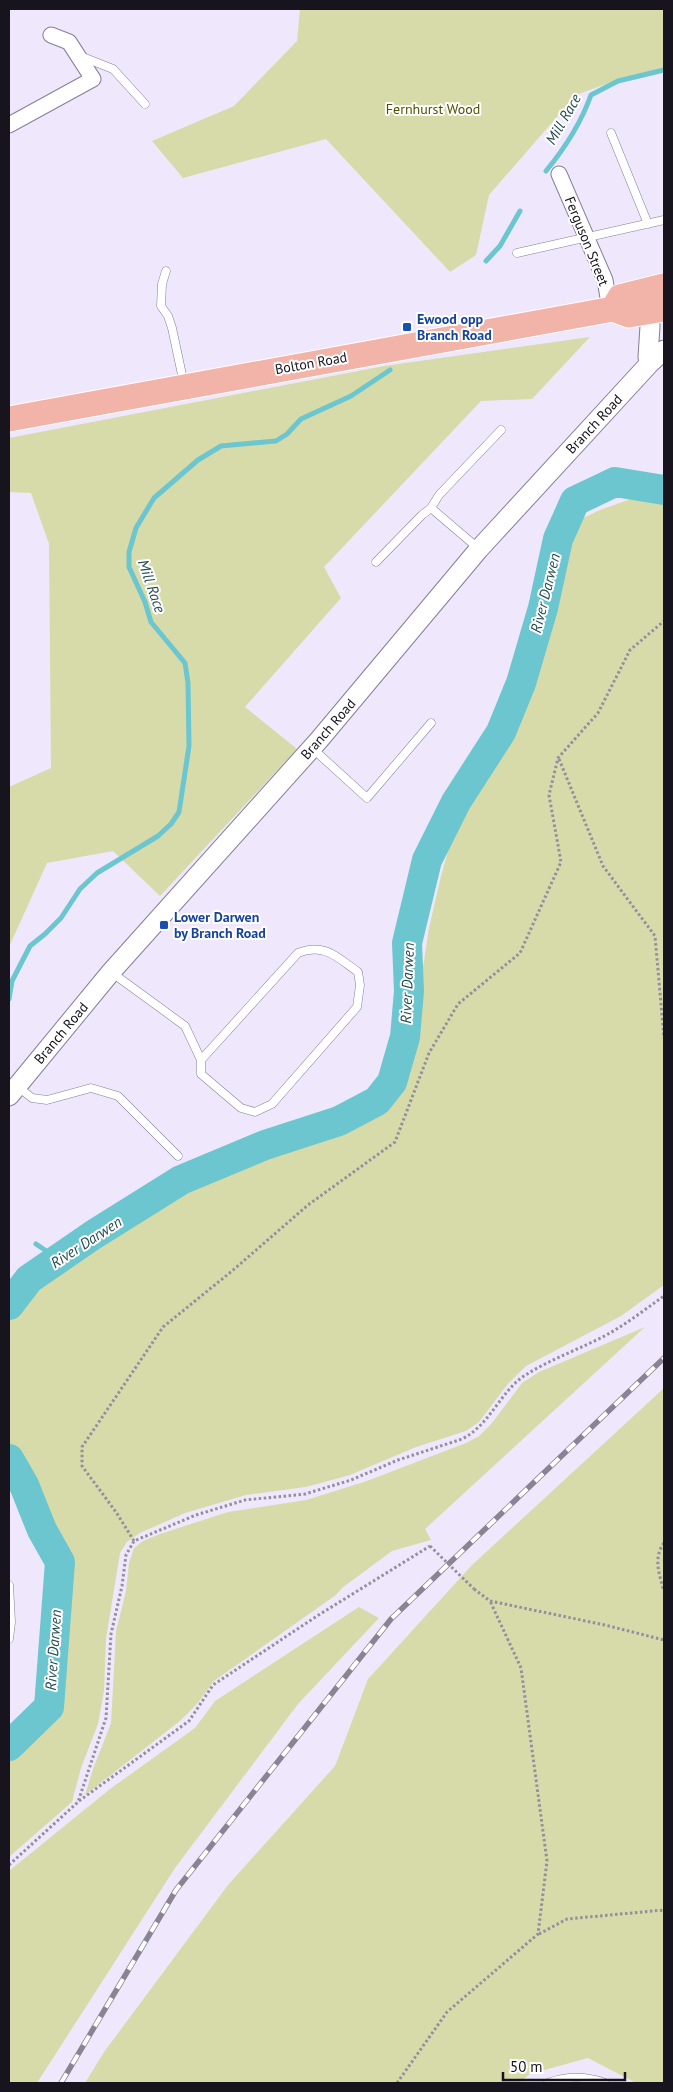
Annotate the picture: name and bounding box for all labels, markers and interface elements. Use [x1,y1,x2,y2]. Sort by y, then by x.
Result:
water label: Mill Race [541,90,585,148]
park label: Fernhurst Wood [386,100,480,118]
street label: Ferguson Street [561,194,613,289]
place label: Ewood opp Branch Road [417,310,492,344]
marker: Ewood opp Branch Road [401,321,413,333]
street label: Bolton Road [274,348,348,378]
street label: Branch Road [562,390,626,458]
water label: River Darwen [526,551,564,635]
water label: Mill Race [134,557,170,615]
street label: Branch Road [297,695,359,763]
place label: Lower Darwen by Branch Road [174,908,266,942]
marker: Lower Darwen by Branch Road [158,919,170,931]
water label: River Darwen [396,942,418,1024]
street label: Branch Road [30,999,92,1067]
water label: River Darwen [47,1212,125,1272]
water label: River Darwen [41,1609,65,1691]
scale bar [503,2050,626,2082]
text: 50 m [510,2057,543,2076]

